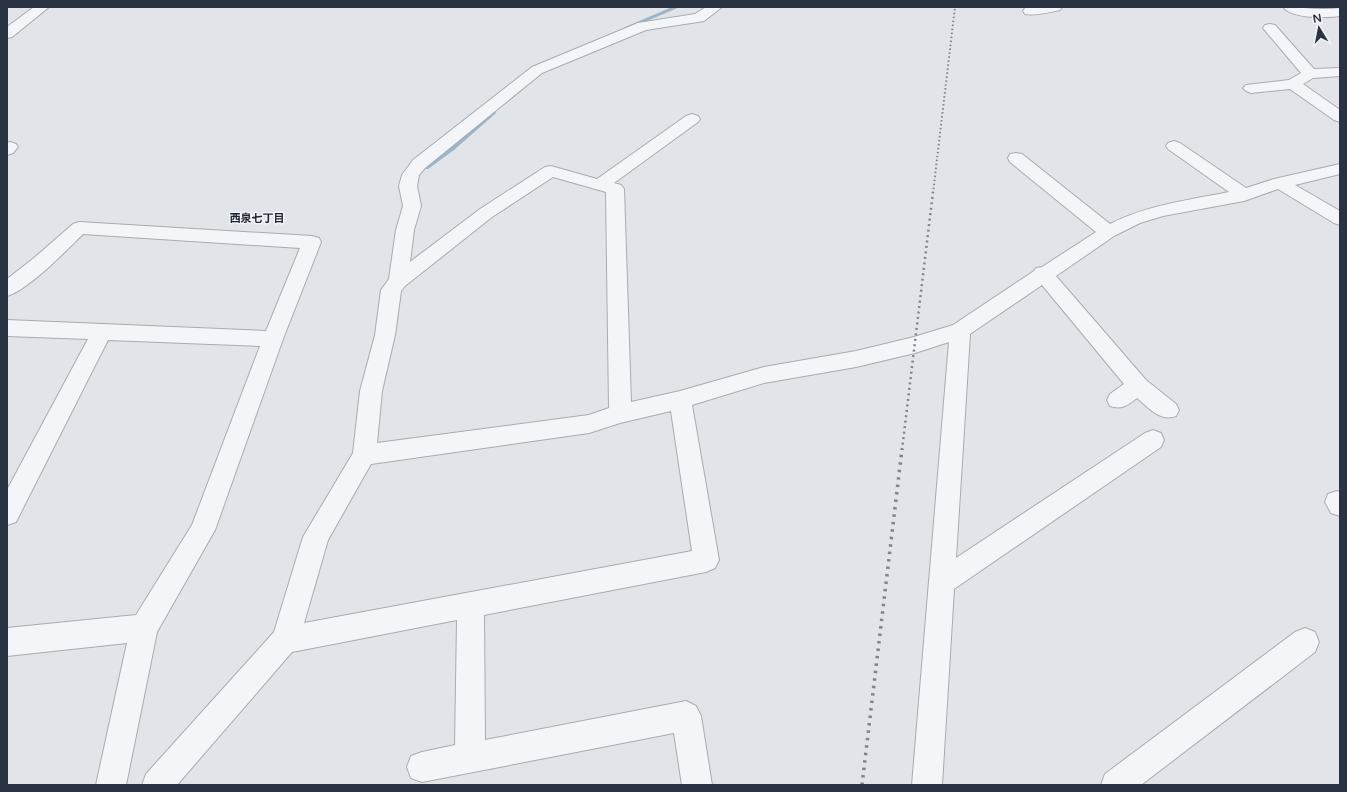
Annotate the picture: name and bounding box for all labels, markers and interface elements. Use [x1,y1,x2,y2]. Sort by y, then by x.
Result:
north arrow [1299,8,1339,48]
text: N [1312,11,1323,26]
district label: 西泉七丁目 [230,212,285,225]

